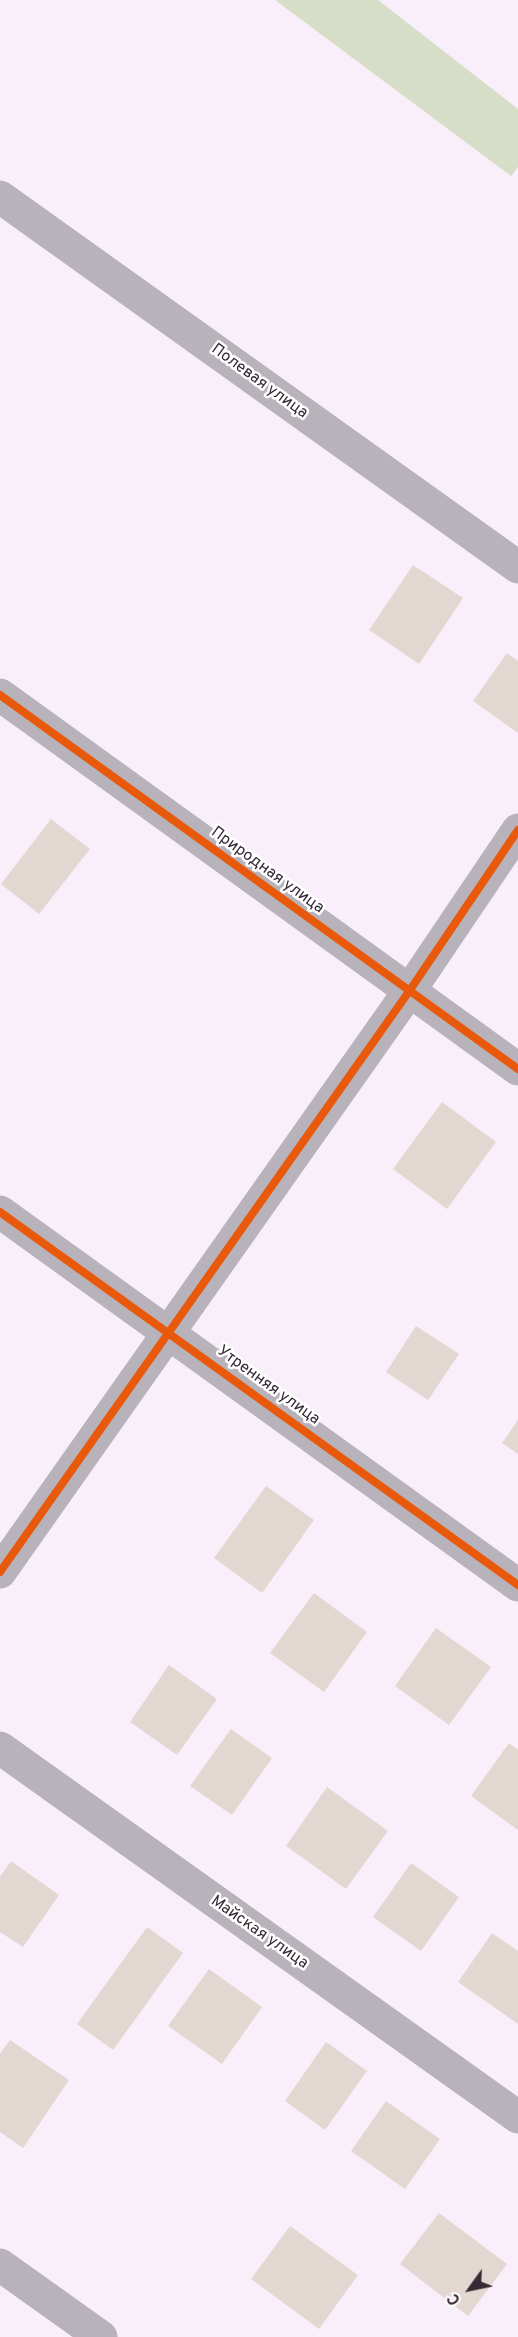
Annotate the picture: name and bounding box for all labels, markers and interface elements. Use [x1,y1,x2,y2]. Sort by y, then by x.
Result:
street label: Полевая улица [207,340,311,424]
street label: Природная улица [207,823,327,919]
street label: Утренняя улица [213,1342,323,1430]
street label: Майская улица [206,1892,312,1974]
north arrow [440,2259,500,2319]
text: С [444,2289,466,2309]

